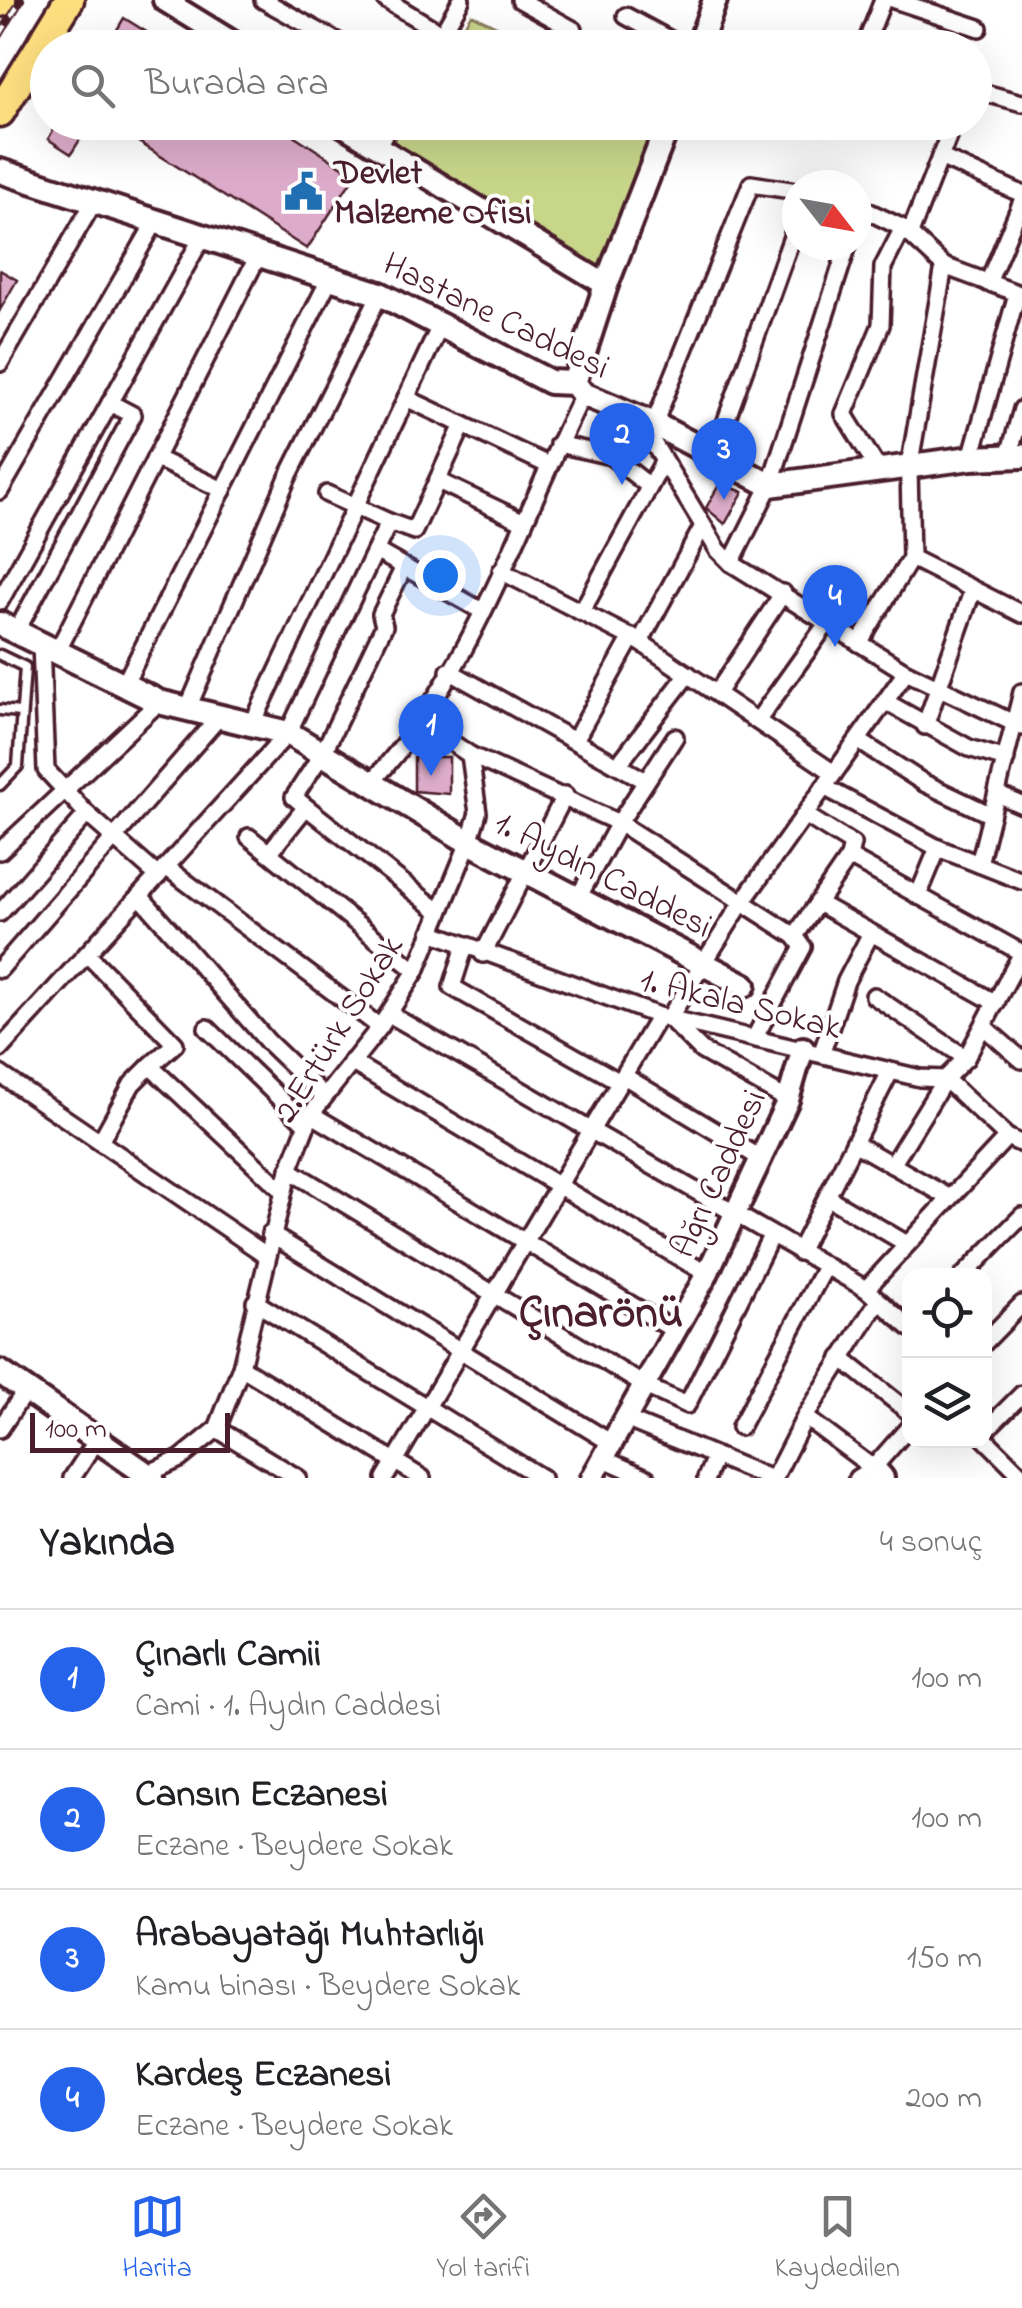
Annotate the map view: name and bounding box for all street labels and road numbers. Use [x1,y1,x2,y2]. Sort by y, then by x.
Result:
street label: Hastane Caddesi [373,240,617,394]
street label: 1. Aydın Caddesi [485,799,720,953]
street label: 2.Ertürk Sokak [262,926,418,1133]
street label: 1. Akala Sokak [634,956,847,1055]
street label: Ağrı Caddesi [659,1082,781,1267]

